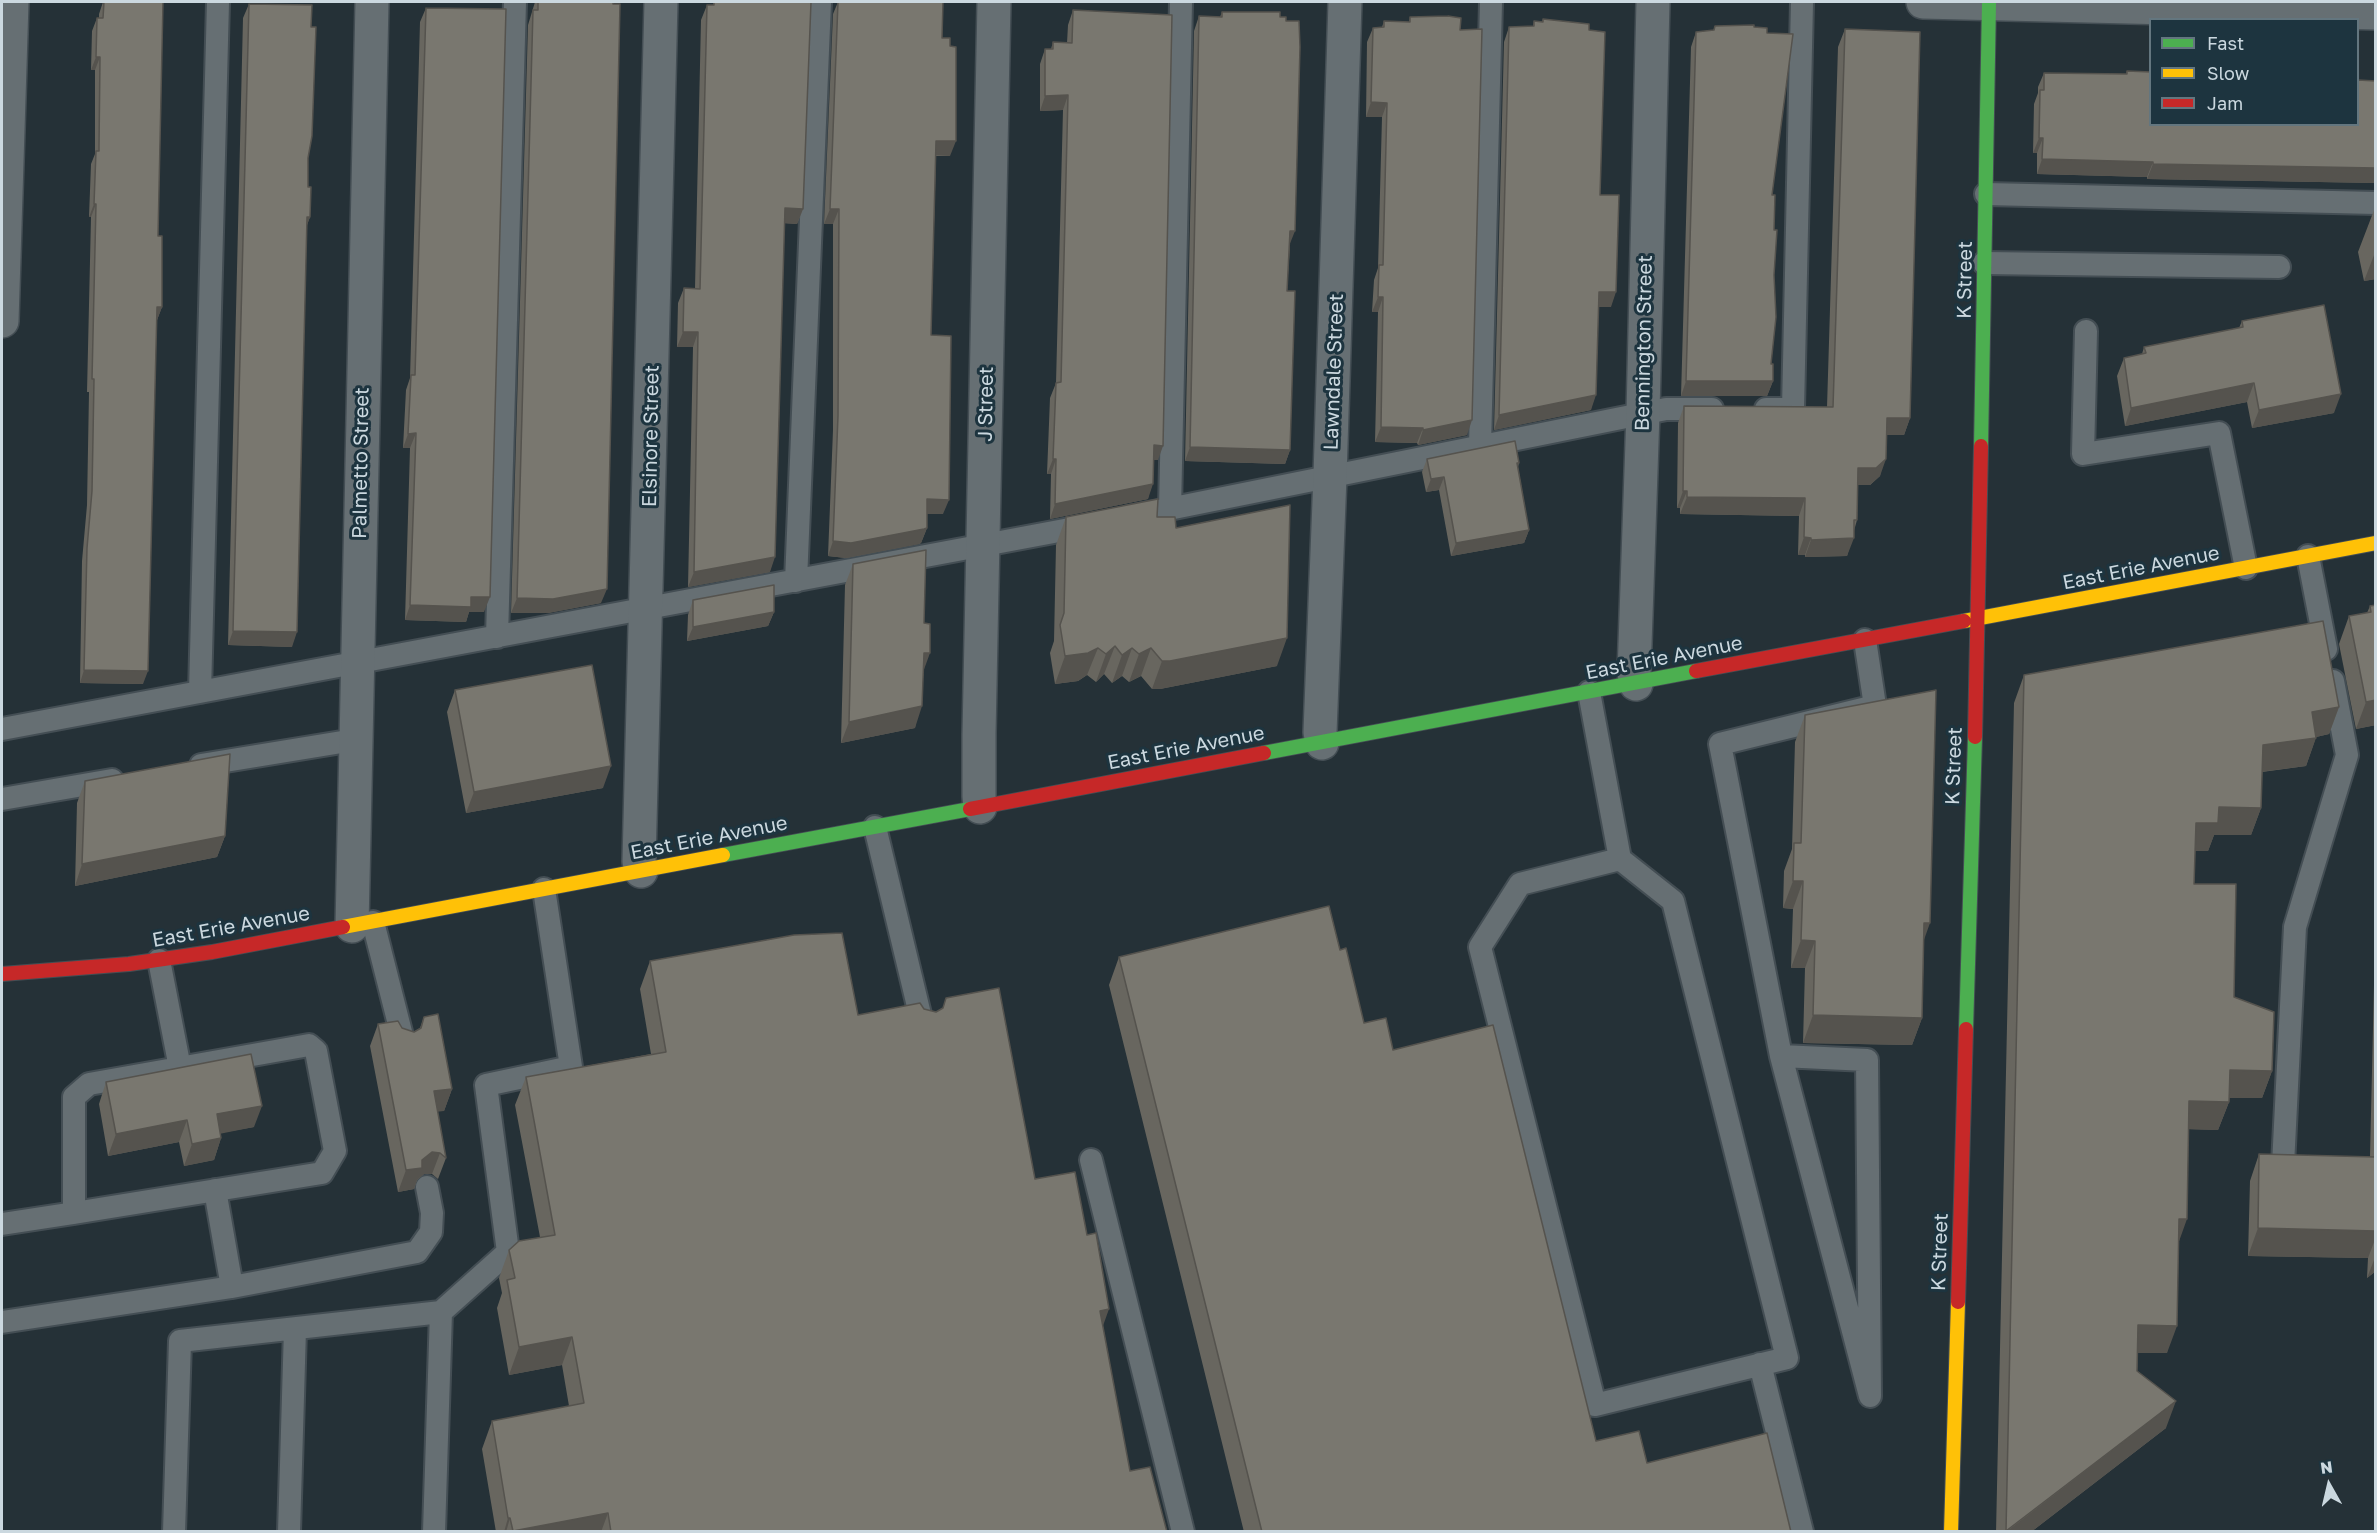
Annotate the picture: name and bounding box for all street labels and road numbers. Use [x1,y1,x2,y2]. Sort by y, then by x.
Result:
street label: K Street [1952,241,1978,319]
street label: Bennington Street [1630,255,1658,431]
street label: Lawndale Street [1319,293,1349,451]
street label: Elsinore Street [638,365,664,507]
street label: J Street [973,366,999,442]
street label: Palmetto Street [348,387,374,539]
street label: East Erie Avenue [2060,541,2222,595]
street label: East Erie Avenue [1583,631,1745,685]
street label: East Erie Avenue [1105,721,1267,775]
street label: K Street [1941,727,1967,805]
street label: East Erie Avenue [628,811,790,865]
street label: East Erie Avenue [150,901,312,953]
street label: K Street [1927,1213,1953,1291]

